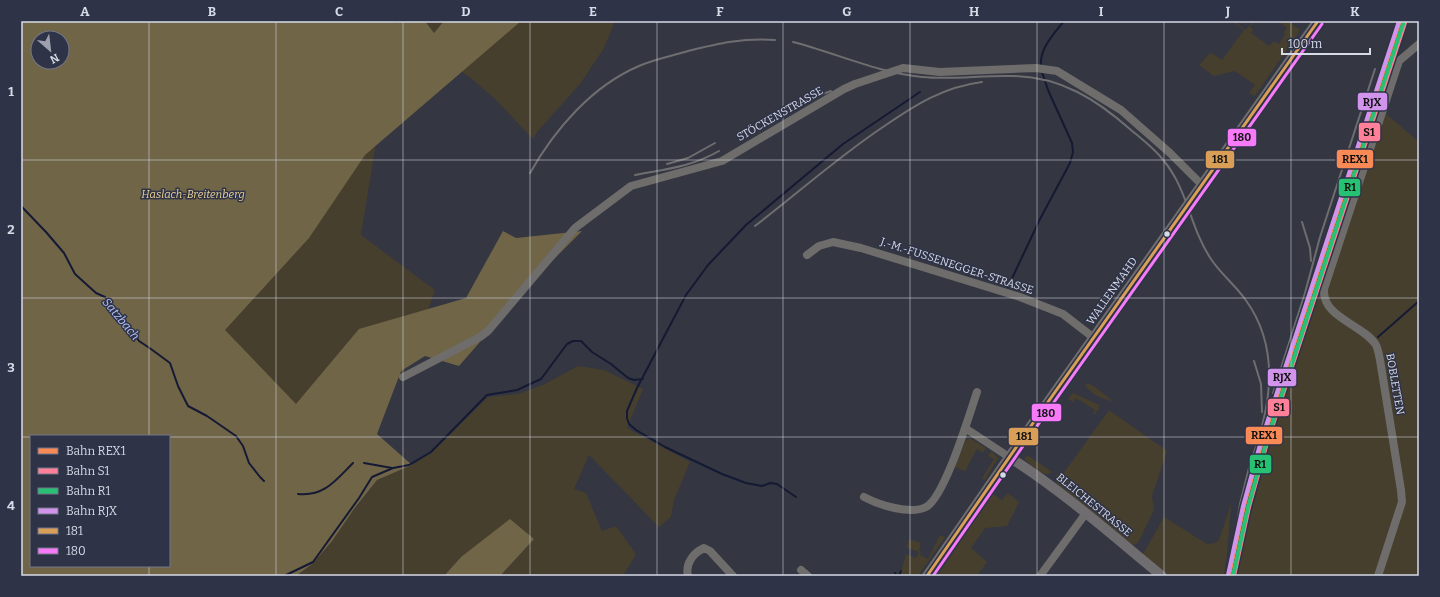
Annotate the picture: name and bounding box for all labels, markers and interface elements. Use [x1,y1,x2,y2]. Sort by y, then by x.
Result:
text: A [80,4,90,19]
text: B [208,4,216,19]
text: C [335,4,343,19]
text: D [461,4,471,19]
text: E [589,4,597,19]
text: F [716,4,724,19]
text: G [842,4,852,19]
text: H [969,4,979,19]
text: I [1099,4,1104,19]
text: J [1225,4,1231,19]
text: K [1350,4,1360,19]
north arrow [30,30,70,70]
scale bar [1282,30,1370,56]
text: 100 m [1288,37,1323,51]
text: N [47,51,61,66]
text: 1 [8,84,14,99]
street label: STÖCKENSTRASSE [735,84,826,144]
line badge: RJX [1357,92,1388,111]
text: RJX [1363,96,1381,109]
line badge: S1 [1358,122,1381,142]
text: S1 [1363,126,1375,139]
line badge: 180 [1227,128,1257,147]
text: 180 [1233,131,1251,144]
line badge: REX1 [1336,149,1374,169]
line badge: 181 [1205,150,1235,169]
text: 181 [1212,153,1228,166]
text: REX1 [1342,153,1368,166]
line badge: R1 [1338,178,1361,197]
text: R1 [1344,181,1356,194]
park label: Haslach-Breitenberg [141,188,245,201]
text: 2 [7,222,15,237]
unlabelled marker [1162,229,1172,239]
street label: J.-M.-FUSSENEGGER-STRASSE [878,235,1035,297]
street label: WALLENMAHD [1084,255,1140,327]
water label: Satzbach [99,295,143,343]
street label: BOBLETTEN [1383,352,1407,416]
text: 3 [7,360,15,375]
line badge: RJX [1267,368,1297,387]
text: RJX [1273,371,1291,384]
line badge: S1 [1267,398,1290,417]
text: S1 [1273,401,1285,414]
line badge: 180 [1031,403,1062,422]
text: 180 [1037,407,1055,420]
line badge: REX1 [1245,426,1283,445]
line badge: 181 [1008,427,1039,446]
text: REX1 [1251,429,1277,442]
text: 181 [1016,430,1032,443]
legend [30,435,170,567]
text: Bahn REX1 [66,444,126,458]
line badge: R1 [1249,454,1272,474]
text: R1 [1254,458,1266,471]
text: Bahn S1 [66,464,110,478]
unlabelled marker [998,470,1008,480]
street label: BLEICHESTRASSE [1054,471,1134,539]
text: Bahn R1 [66,484,110,498]
text: 4 [7,498,15,513]
text: Bahn RJX [66,504,118,518]
text: 181 [66,524,83,538]
text: 180 [66,544,86,558]

